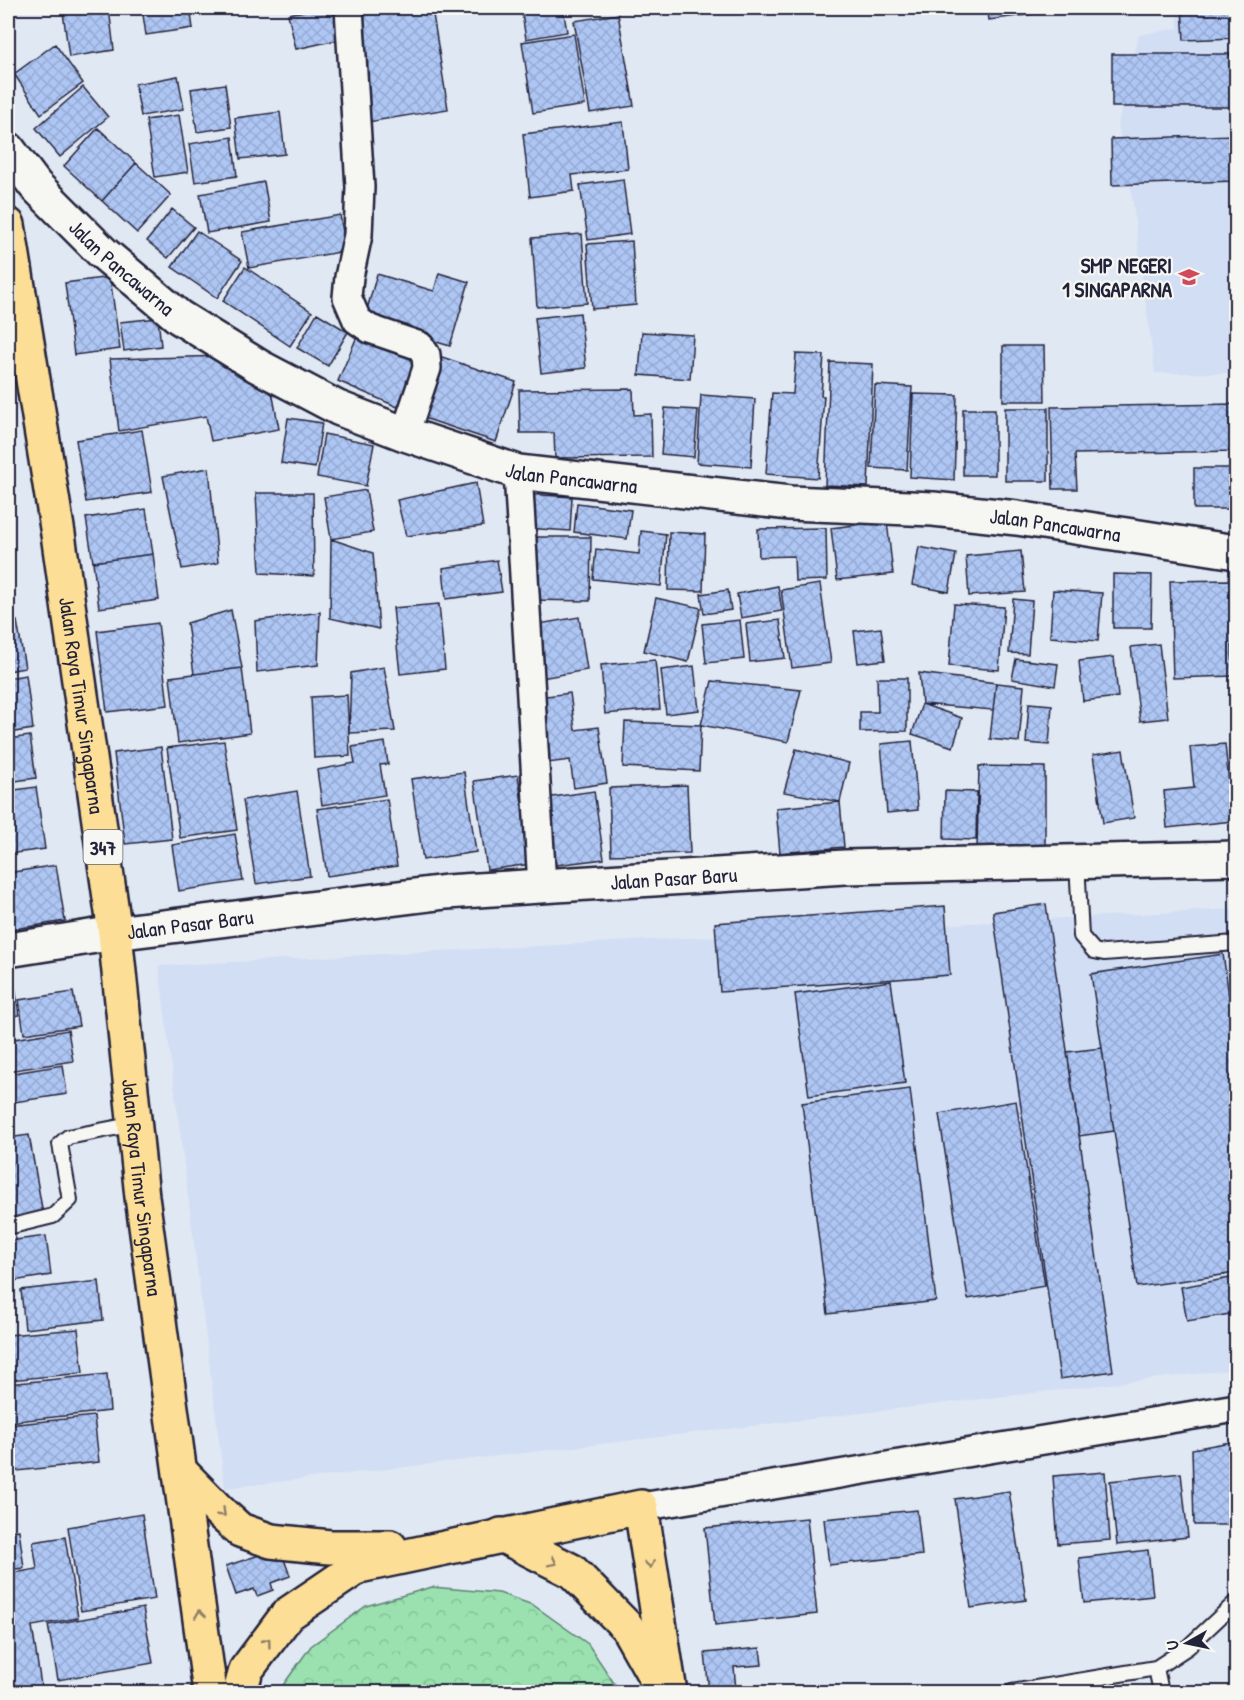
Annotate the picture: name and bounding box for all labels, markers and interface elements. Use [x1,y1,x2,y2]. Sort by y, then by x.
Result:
street label: Jalan Pancawarna [63,213,181,322]
place label: SMP NEGERI 1 SINGAPARNA [1062,251,1173,304]
school or university icon: SMP NEGERI 1 SINGAPARNA [1177,265,1201,289]
street label: Jalan Pancawarna [502,454,639,500]
street label: Jalan Pancawarna [988,501,1123,548]
street label: Jalan Raya Timur Singaparna [53,595,112,816]
road number: 347 [84,830,122,864]
street label: Jalan Pasar Baru [609,859,739,896]
street label: Jalan Pasar Baru [125,901,256,946]
street label: Jalan Raya Timur Singaparna [115,1077,170,1298]
one-way arrow [215,1506,226,1517]
one-way arrow [547,1554,558,1566]
one-way arrow [643,1560,655,1569]
one-way arrow [194,1609,206,1618]
north arrow [1157,1613,1217,1673]
one-way arrow [260,1637,271,1648]
text: U [1161,1639,1184,1651]

